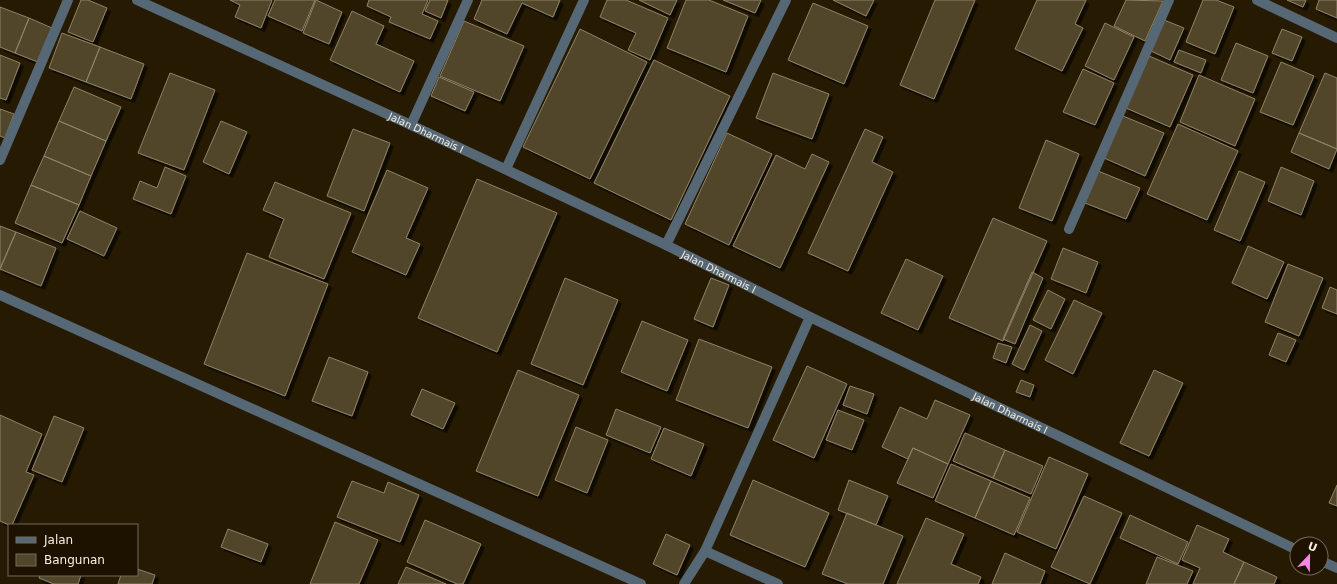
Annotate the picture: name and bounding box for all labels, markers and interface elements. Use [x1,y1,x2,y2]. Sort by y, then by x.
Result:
street label: Jalan Dharmais I [386,110,465,155]
street label: Jalan Dharmais I [679,248,758,295]
street label: Jalan Dharmais I [970,390,1049,436]
legend [8,524,138,576]
text: Jalan [43,533,73,547]
north arrow [1289,536,1329,576]
text: U [1306,539,1319,555]
text: Bangunan [44,553,105,567]

